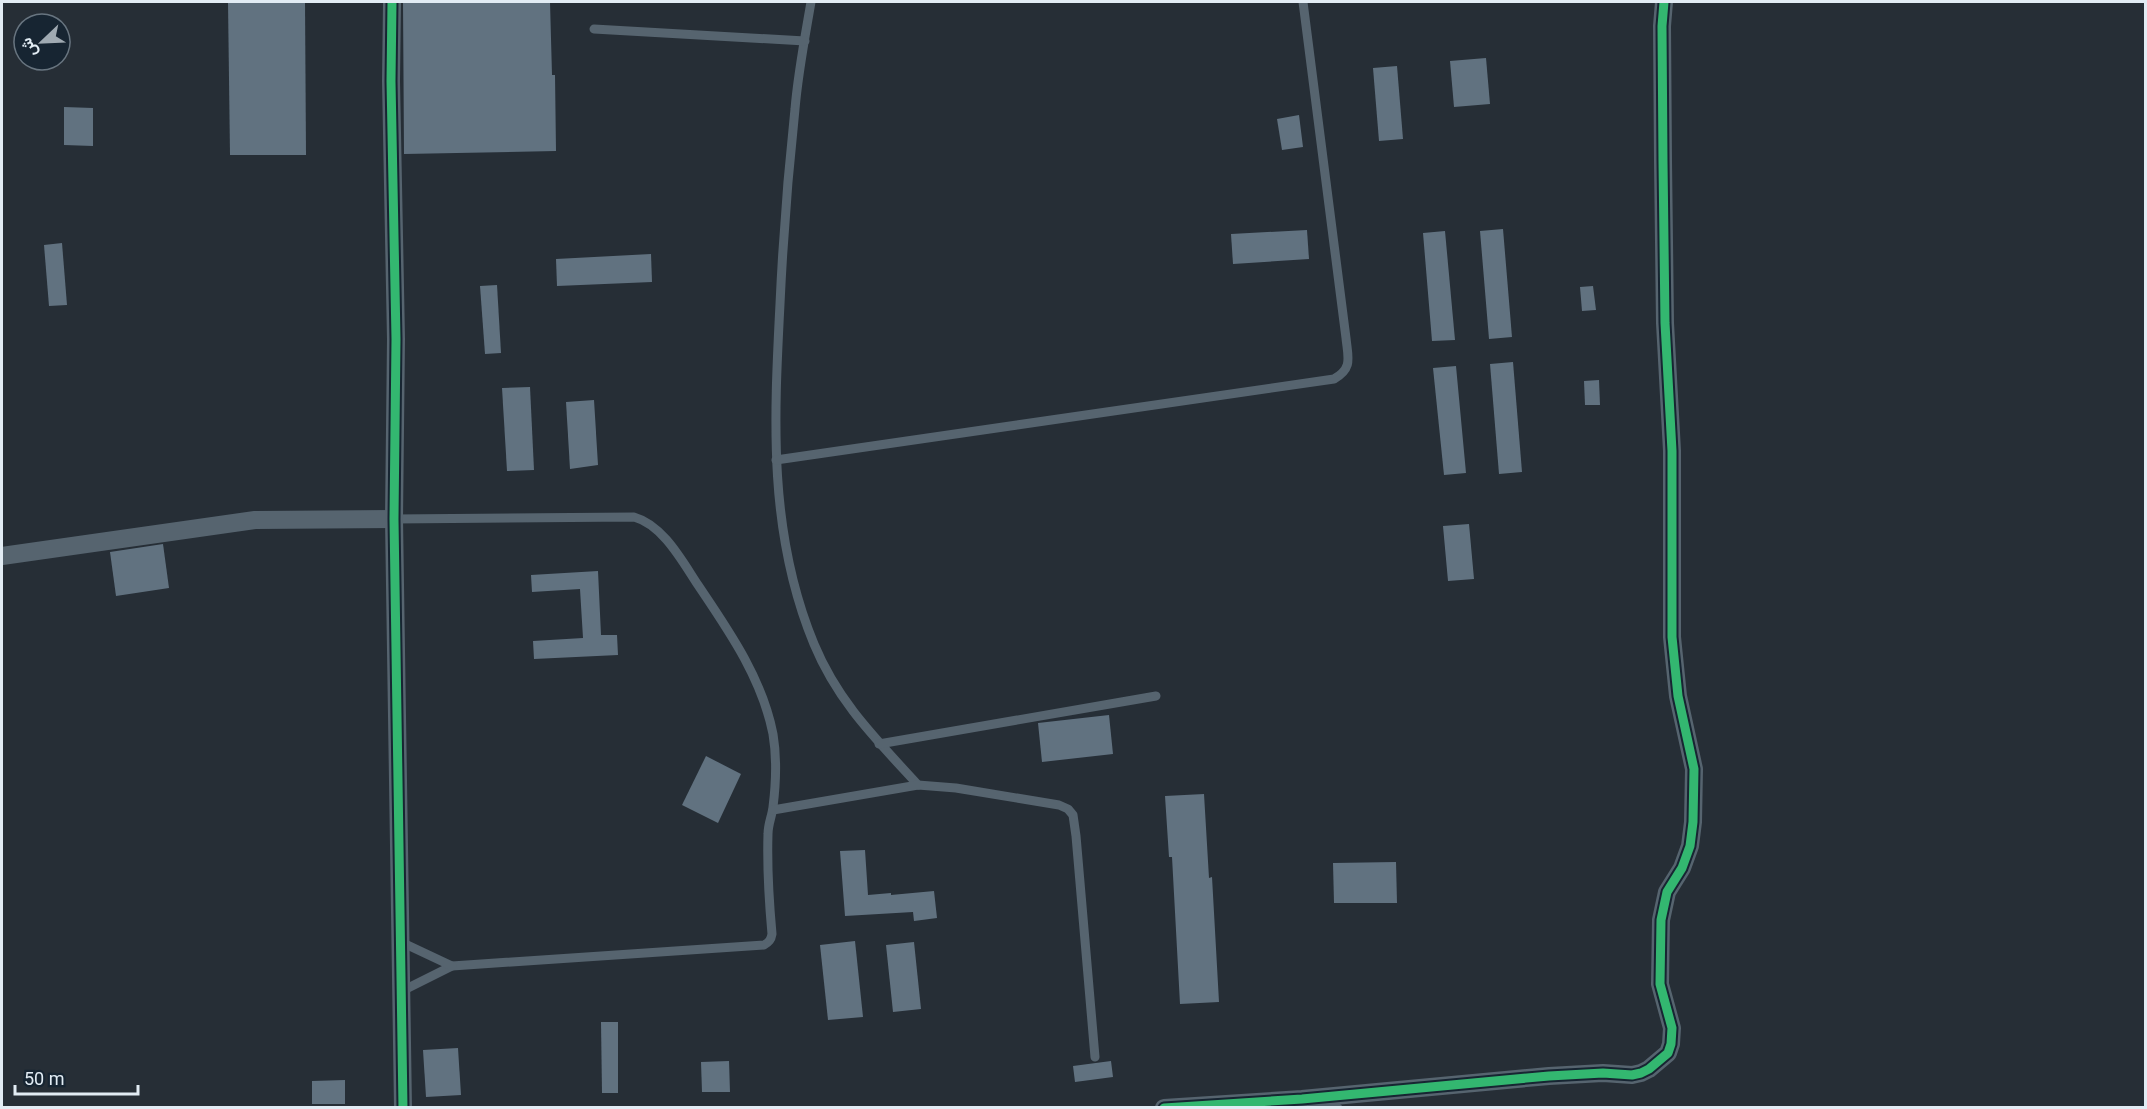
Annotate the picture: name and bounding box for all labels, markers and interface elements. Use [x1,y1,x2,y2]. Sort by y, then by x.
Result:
north arrow [12,12,72,72]
text: ش [16,35,41,60]
scale bar [15,1058,138,1096]
text: 50 m [24,1068,64,1089]

